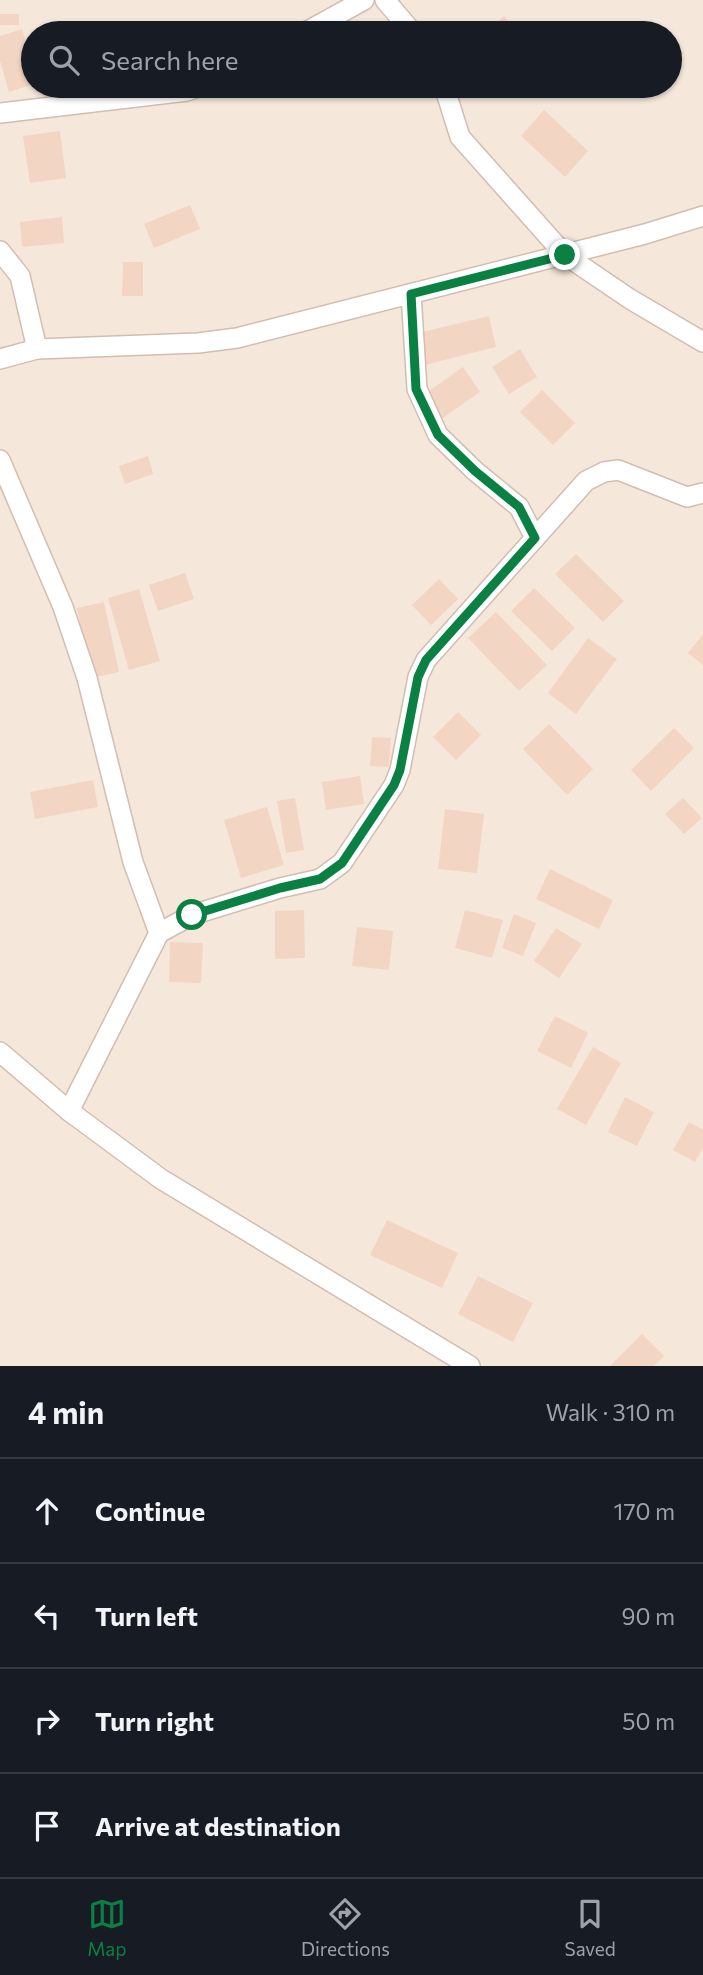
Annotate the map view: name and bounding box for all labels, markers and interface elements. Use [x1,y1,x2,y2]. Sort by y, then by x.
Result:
search box [21,21,682,98]
icon: search [45,41,83,79]
text: Search here [101,44,239,75]
route end [549,239,580,270]
route start [176,899,207,930]
text: 4 min [28,1393,104,1430]
text: Walk · 310 m [546,1398,675,1426]
icon: ahead [28,1492,66,1530]
text: Continue [95,1495,205,1526]
text: 170 m [614,1497,675,1525]
icon: left [28,1597,66,1635]
text: Turn left [95,1600,198,1631]
text: 90 m [622,1602,675,1630]
icon: right [28,1702,66,1740]
text: Turn right [95,1705,214,1736]
text: 50 m [622,1707,675,1735]
icon: arrive [28,1807,66,1845]
text: Arrive at destination [95,1810,341,1841]
tab: Map [87,1895,126,1960]
tab: Directions [301,1895,390,1960]
tab: Saved [564,1895,616,1960]

